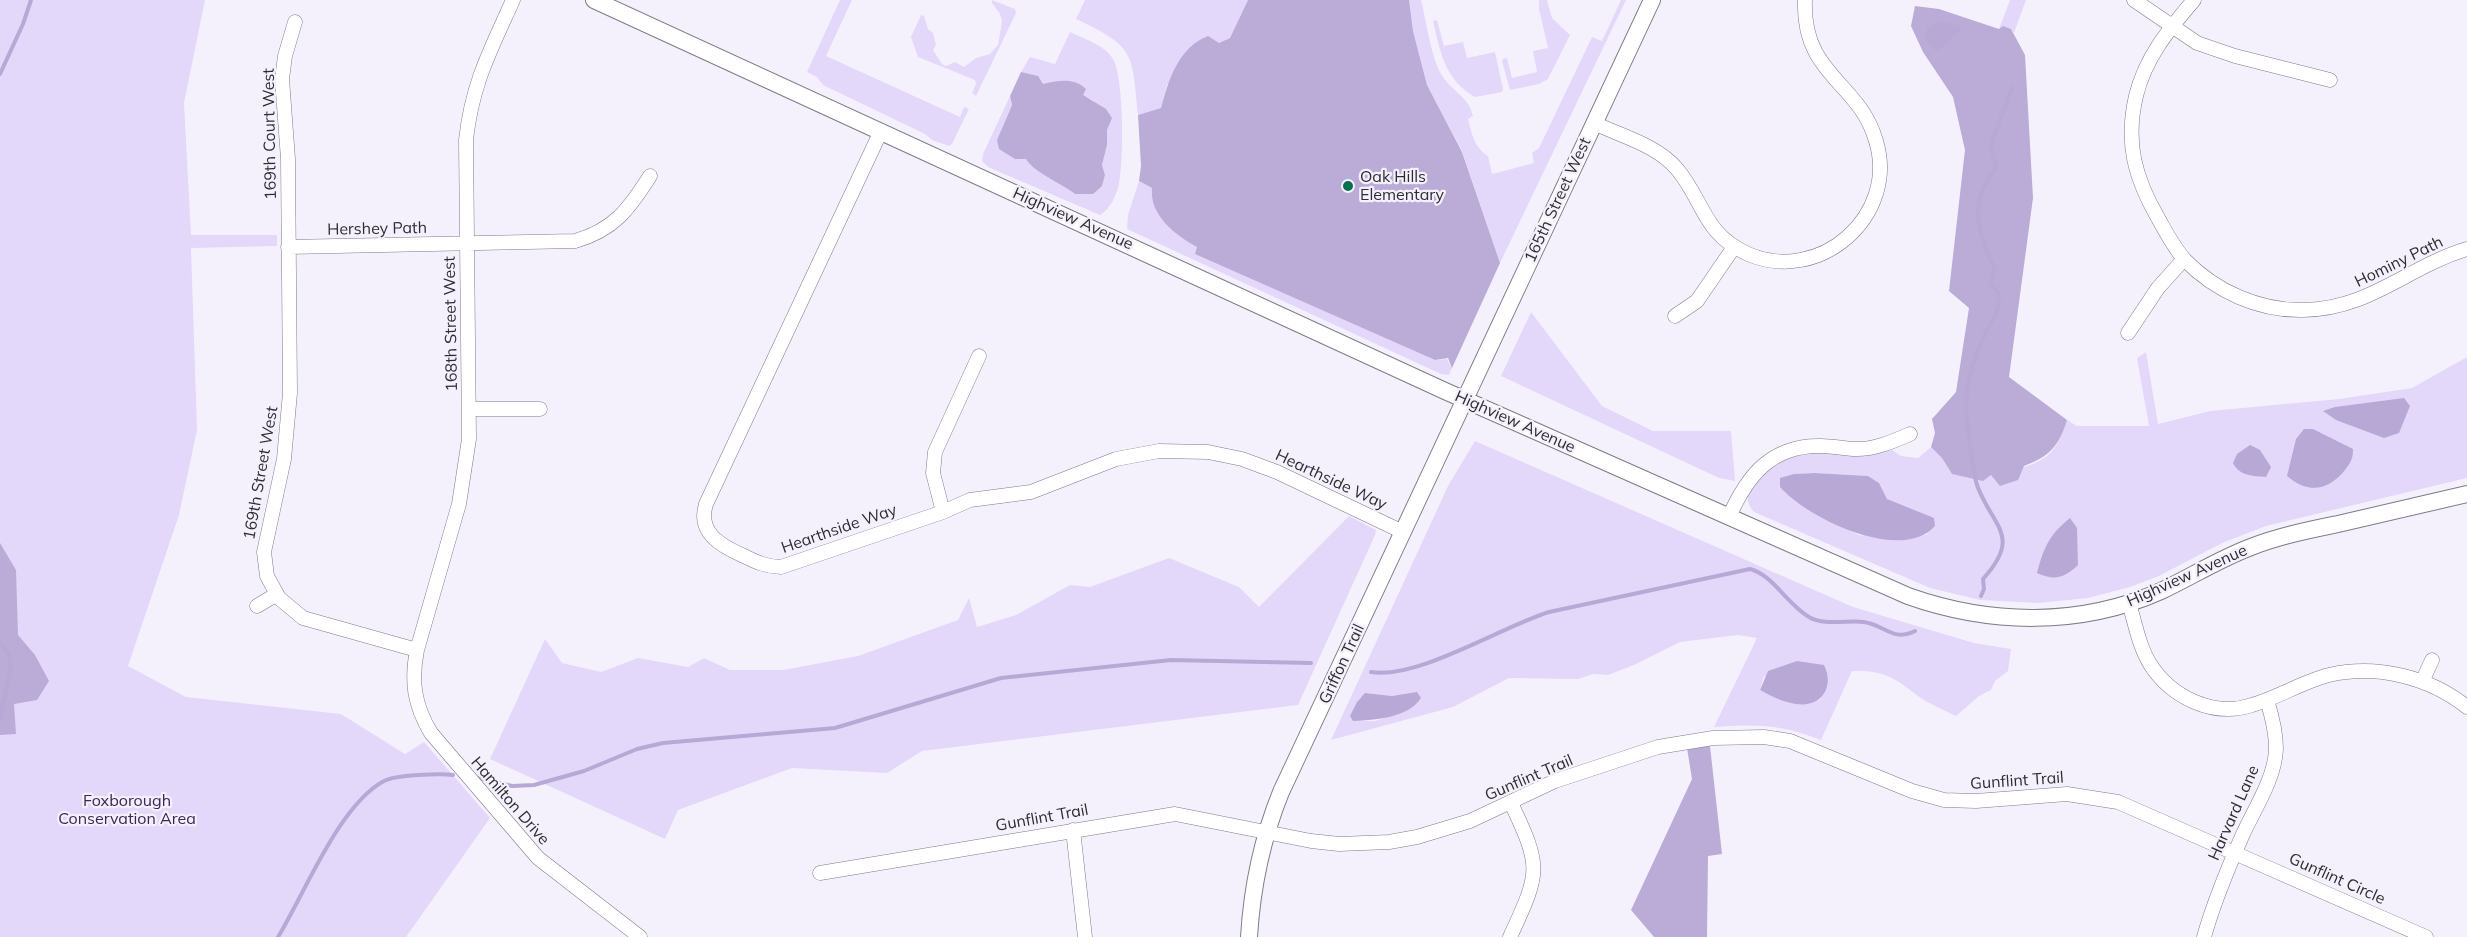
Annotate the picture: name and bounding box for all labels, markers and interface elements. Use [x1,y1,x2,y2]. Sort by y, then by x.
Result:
street label: 169th Court West [259,68,281,200]
street label: 165th Street West [1521,135,1595,265]
place label: Oak Hills Elementary [1360,167,1444,205]
marker: Oak Hills Elementary [1341,179,1355,193]
street label: Highview Avenue [1010,184,1136,254]
street label: Hershey Path [327,219,427,239]
street label: Hominy Path [2352,232,2446,292]
street label: 168th Street West [440,256,462,392]
street label: Highview Avenue [1452,387,1578,457]
street label: 169th Street West [240,405,282,541]
street label: Hearthside Way [1272,446,1390,514]
street label: Hearthside Way [779,500,899,558]
street label: Highview Avenue [2124,541,2250,611]
street label: Griffon Trail [1315,621,1369,707]
street label: Gunflint Trail [1482,751,1576,805]
street label: Hamilton Drive [467,753,553,849]
street label: Harvard Lane [2204,763,2264,863]
street label: Gunflint Trail [1970,768,2064,794]
park label: Foxborough Conservation Area [58,791,196,829]
street label: Gunflint Trail [994,800,1090,836]
street label: Gunflint Circle [2286,849,2388,909]

